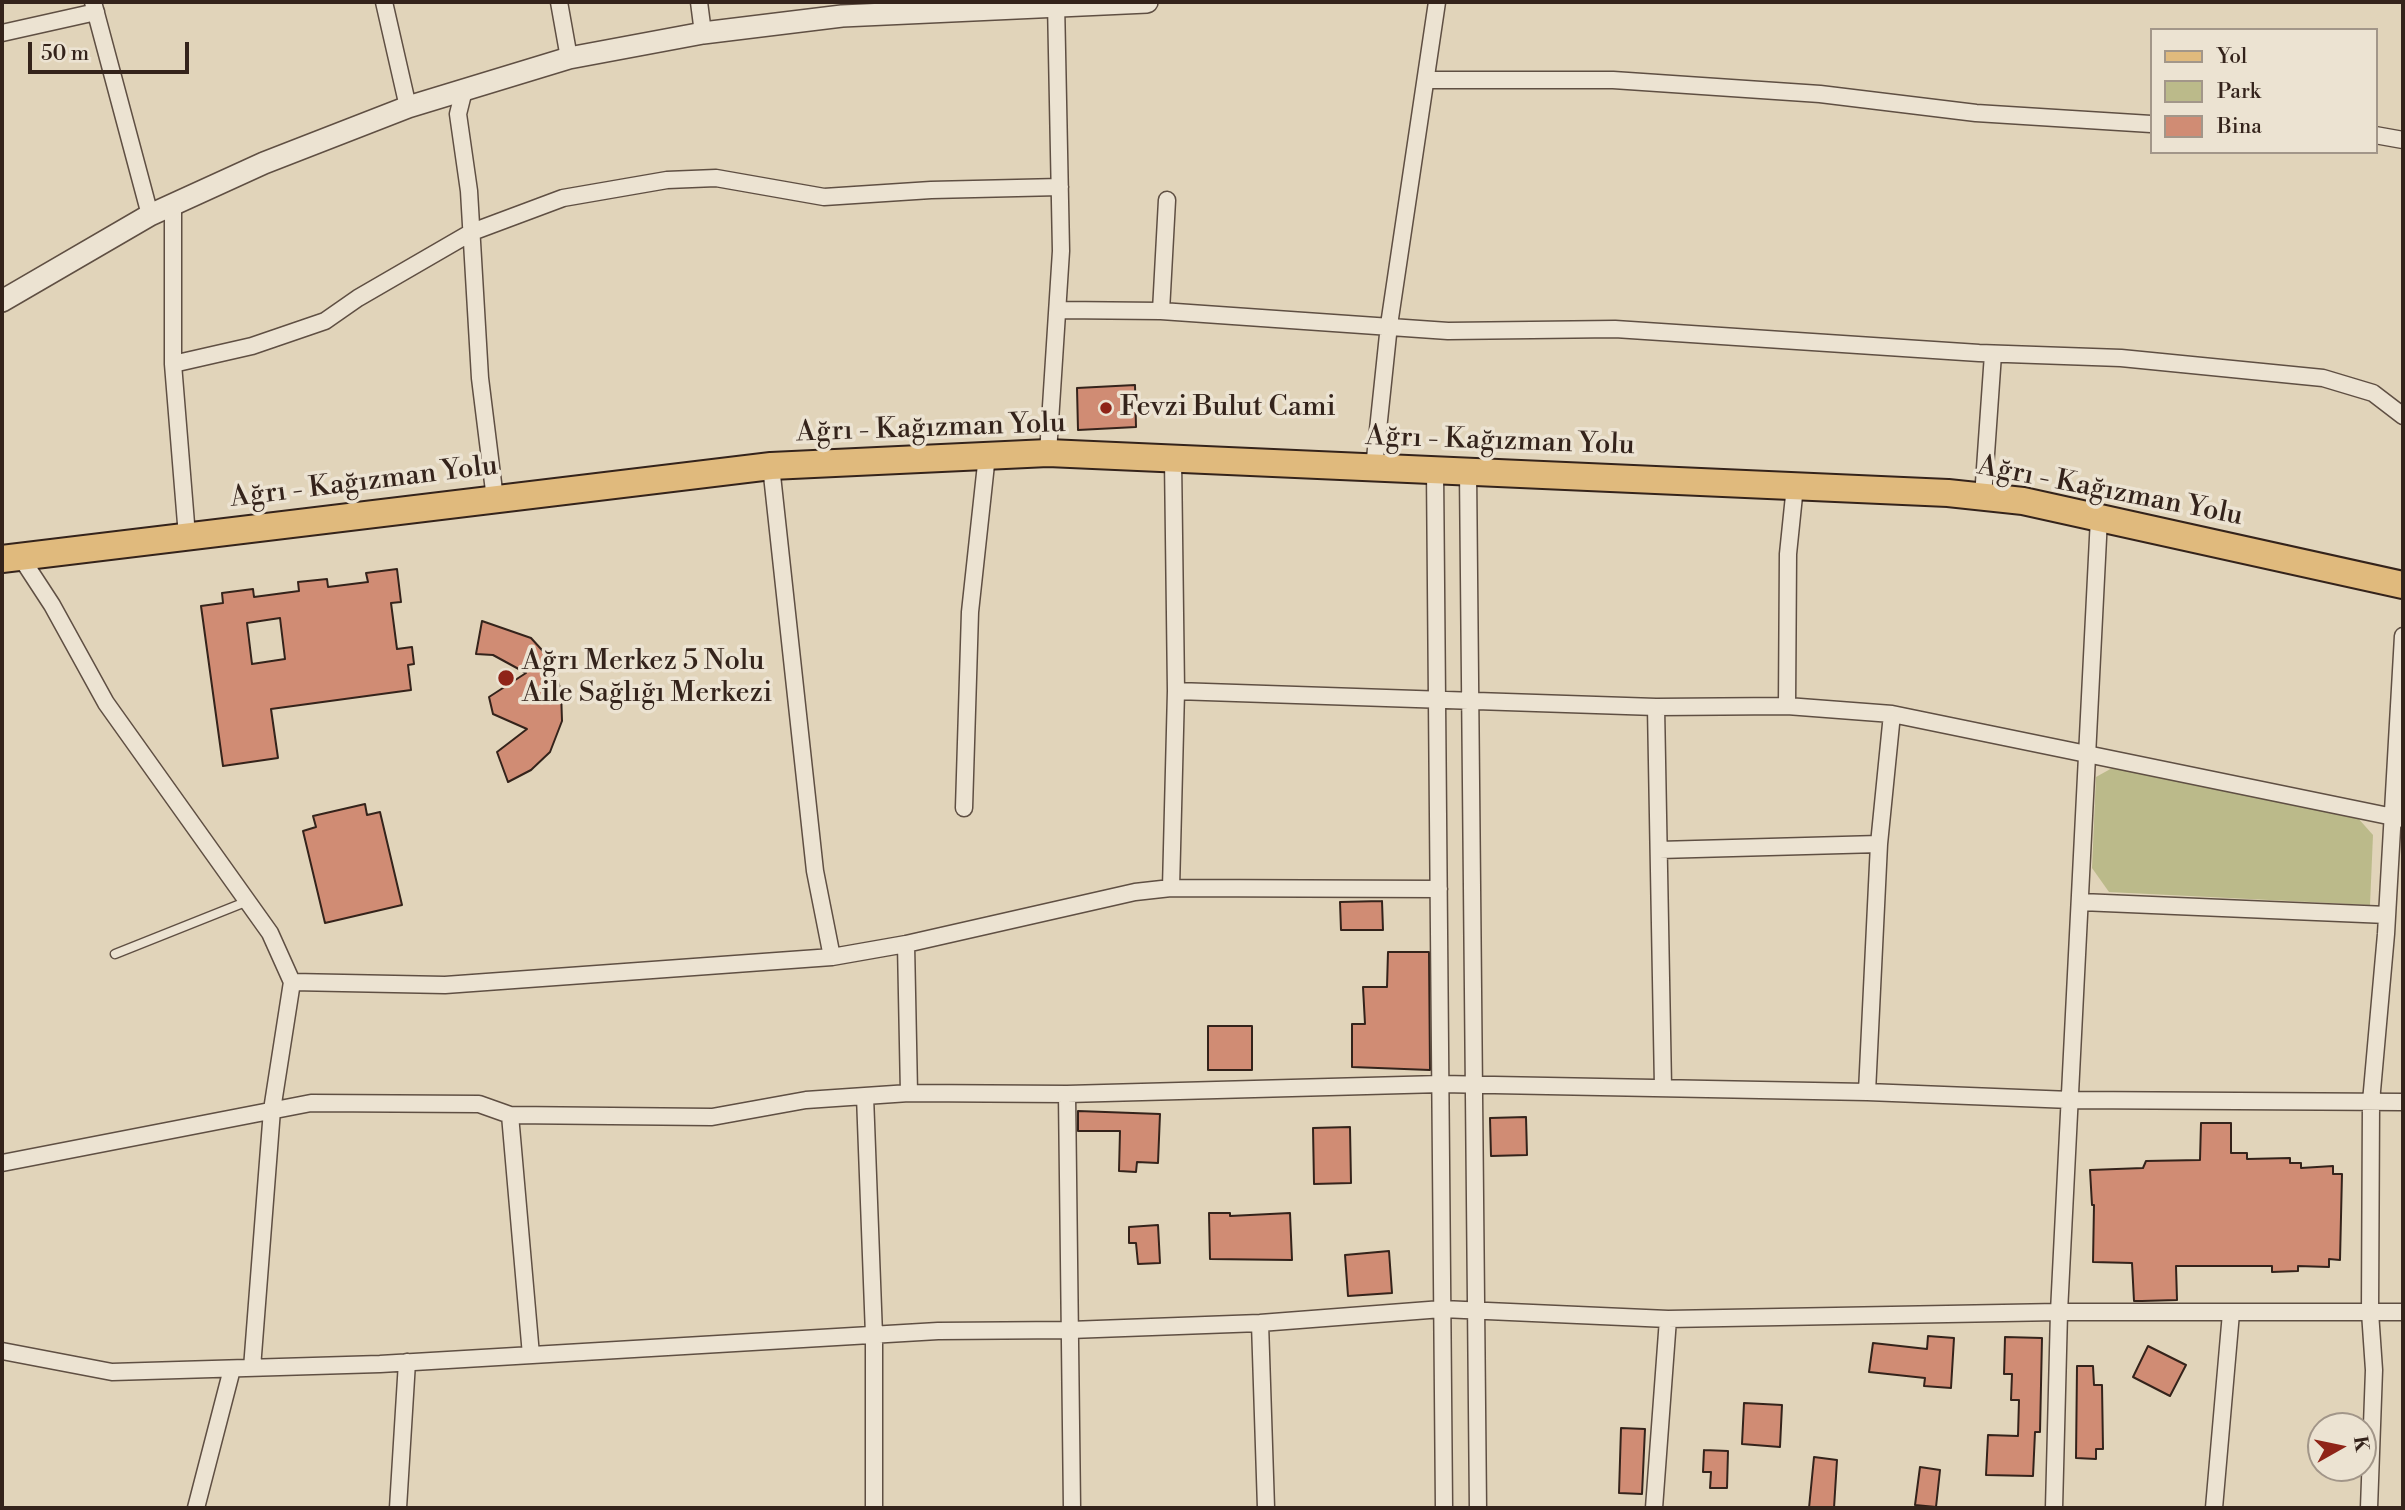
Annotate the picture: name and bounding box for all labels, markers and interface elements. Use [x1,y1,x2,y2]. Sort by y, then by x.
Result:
scale bar [32,28,192,72]
legend [2150,28,2377,154]
text: 50 m [41,41,89,67]
text: Yol [2217,44,2247,70]
text: Park [2217,79,2261,105]
text: Bina [2217,114,2262,140]
place label: Fevzi Bulut Cami [1120,391,1336,425]
marker: Fevzi Bulut Cami [1098,400,1114,416]
street label: Ağrı - Kağızman Yolu [796,408,1066,450]
street label: Ağrı - Kağızman Yolu [1365,421,1635,463]
street label: Ağrı - Kağızman Yolu [228,450,500,516]
street label: Ağrı - Kağızman Yolu [1975,450,2245,534]
place label: Ağrı Merkez 5 Nolu Aile Sağlığı Merkezi [522,645,772,711]
marker: Ağrı Merkez 5 Nolu Aile Sağlığı Merkezi [496,668,516,688]
north arrow [2307,1412,2377,1482]
text: K [2348,1435,2374,1454]

